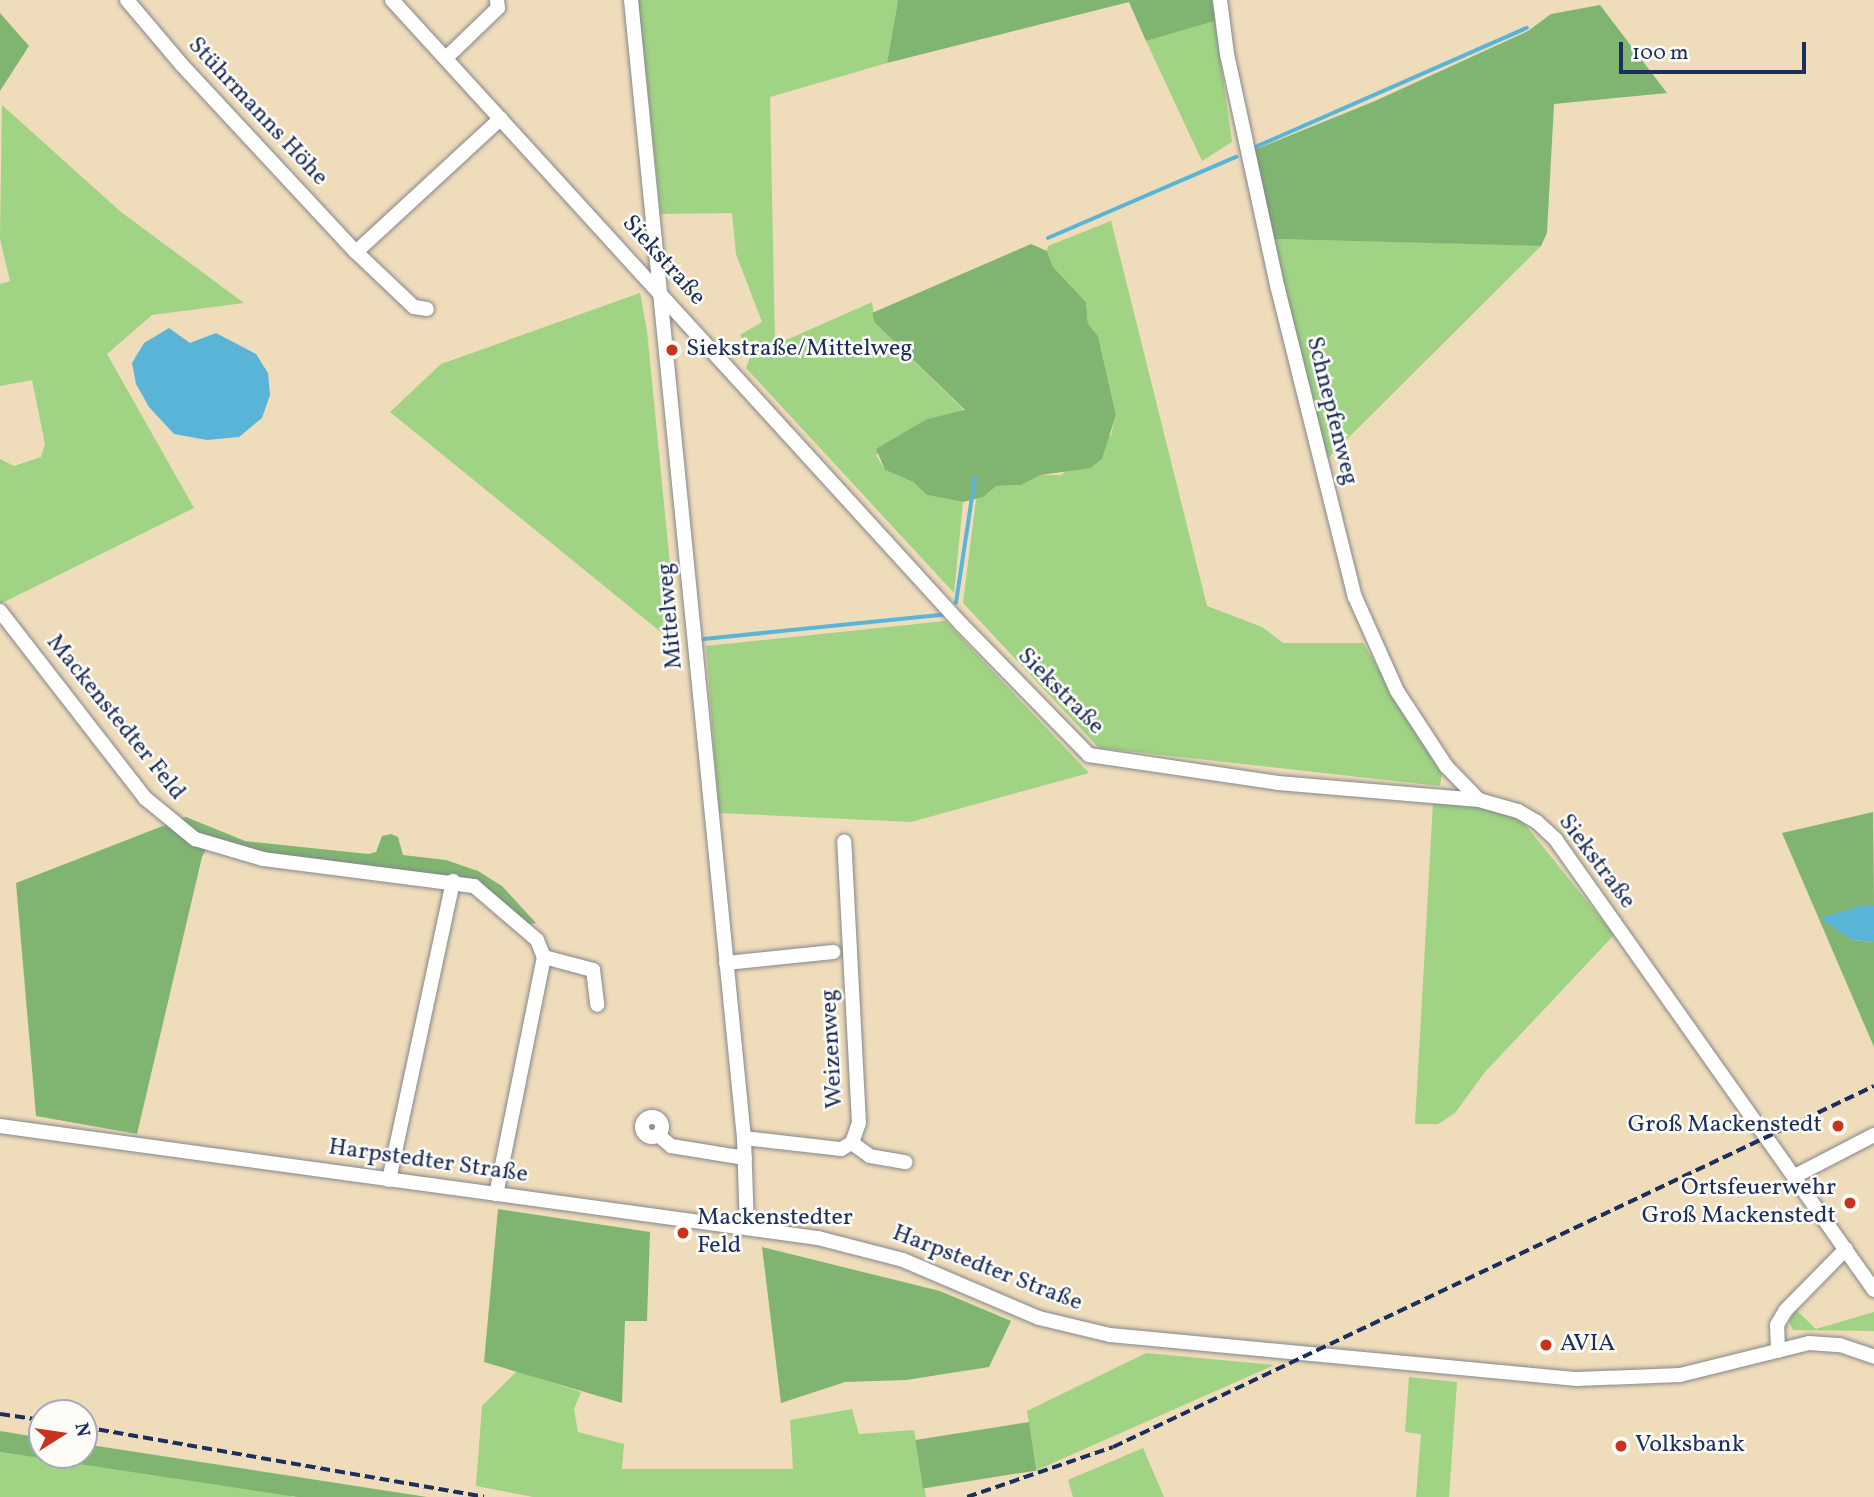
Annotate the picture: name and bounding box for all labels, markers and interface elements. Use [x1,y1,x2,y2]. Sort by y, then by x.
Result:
scale bar [1622,28,1809,72]
street label: Stührmanns Höhe [181,32,333,192]
text: 100 m [1632,39,1689,68]
street label: Siekstraße [615,210,711,312]
street label: Schnepfenweg [1299,334,1363,488]
place label: Siekstraße/Mittelweg [686,336,913,364]
marker: Siekstraße/Mittelweg [664,342,680,358]
street label: Mittelweg [652,562,690,670]
street label: Mackenstedter Feld [39,629,191,807]
street label: Siekstraße [1010,642,1110,742]
street label: Siekstraße [1551,809,1641,915]
street label: Weizenweg [815,989,851,1109]
place label: Groß Mackenstedt [1628,1112,1822,1140]
marker: Groß Mackenstedt [1828,1116,1848,1136]
street label: Harpstedter Straße [326,1134,530,1190]
place label: Ortsfeuerwehr Groß Mackenstedt [1642,1175,1836,1231]
marker: Ortsfeuerwehr Groß Mackenstedt [1842,1195,1858,1211]
place label: Mackenstedter Feld [697,1205,853,1261]
street label: Harpstedter Straße [888,1220,1086,1318]
marker: Mackenstedter Feld [675,1225,691,1241]
place label: AVIA [1560,1331,1615,1359]
marker: AVIA [1538,1337,1554,1353]
north arrow [28,1399,98,1469]
text: N [67,1421,96,1439]
place label: Volksbank [1635,1432,1745,1460]
marker: Volksbank [1613,1438,1629,1454]

